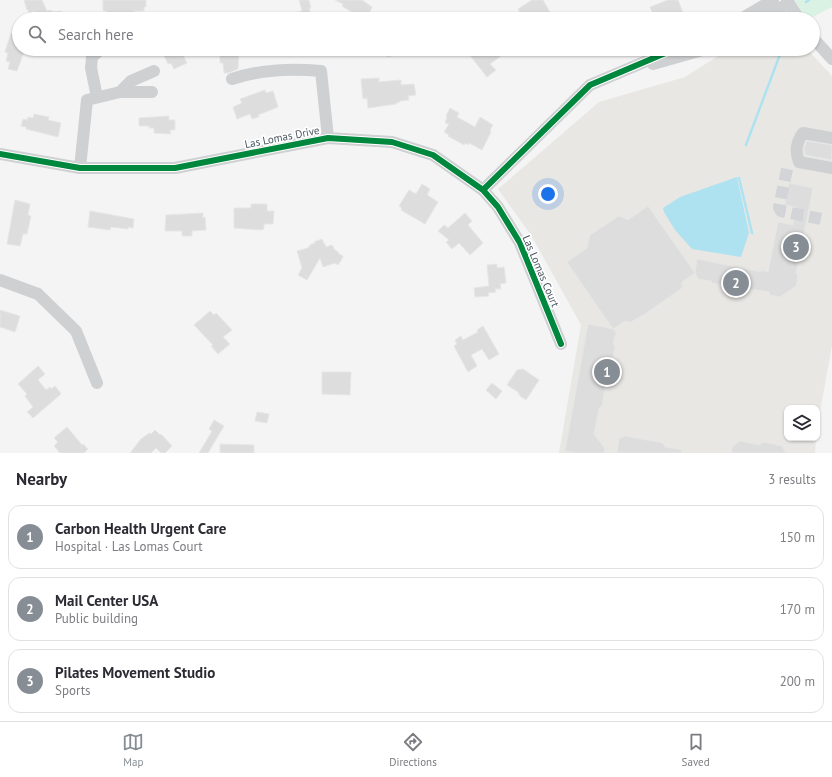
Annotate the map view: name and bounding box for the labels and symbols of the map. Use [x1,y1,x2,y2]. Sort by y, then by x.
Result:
street label: Las Lomas Drive [243,123,321,151]
your location [538,184,558,204]
pin: 3 [783,232,809,262]
street label: Las Lomas Court [520,233,563,309]
pin: 2 [723,268,749,298]
pin: 1 [594,357,620,387]

